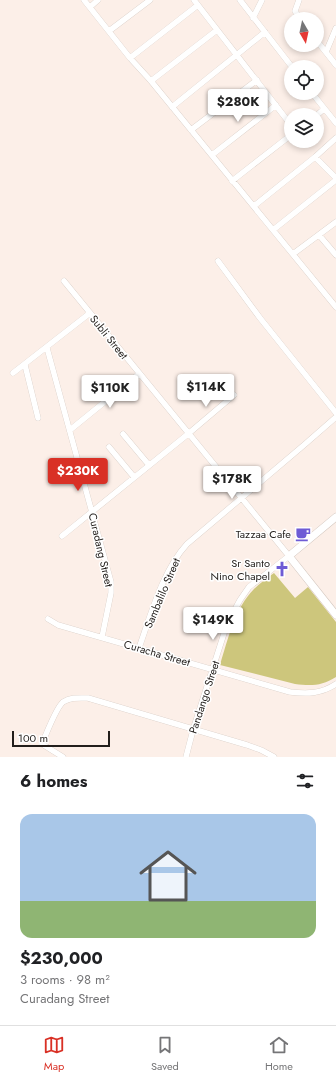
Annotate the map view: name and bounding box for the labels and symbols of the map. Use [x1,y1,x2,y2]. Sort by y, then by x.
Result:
north arrow [284,12,324,52]
pin: $280K [210,89,266,123]
street label: Subli Street [86,311,132,363]
pin: $114K [178,374,234,408]
pin: $110K [82,375,138,409]
pin: $230K [50,458,106,492]
pin: $178K [204,466,260,500]
street label: Curadang Street [85,511,117,589]
cafe icon: Tazzaa Cafe [294,525,312,543]
place label: Tazzaa Cafe [236,526,291,542]
street label: Sambalilo Street [140,555,184,631]
place label: Sr Santo Nino Chapel [210,555,270,584]
church icon: Sr Santo Nino Chapel [273,560,291,578]
pin: $149K [185,607,241,641]
street label: Curacha Street [122,636,192,670]
street label: Pandango Street [185,658,223,736]
scale bar [12,729,110,748]

